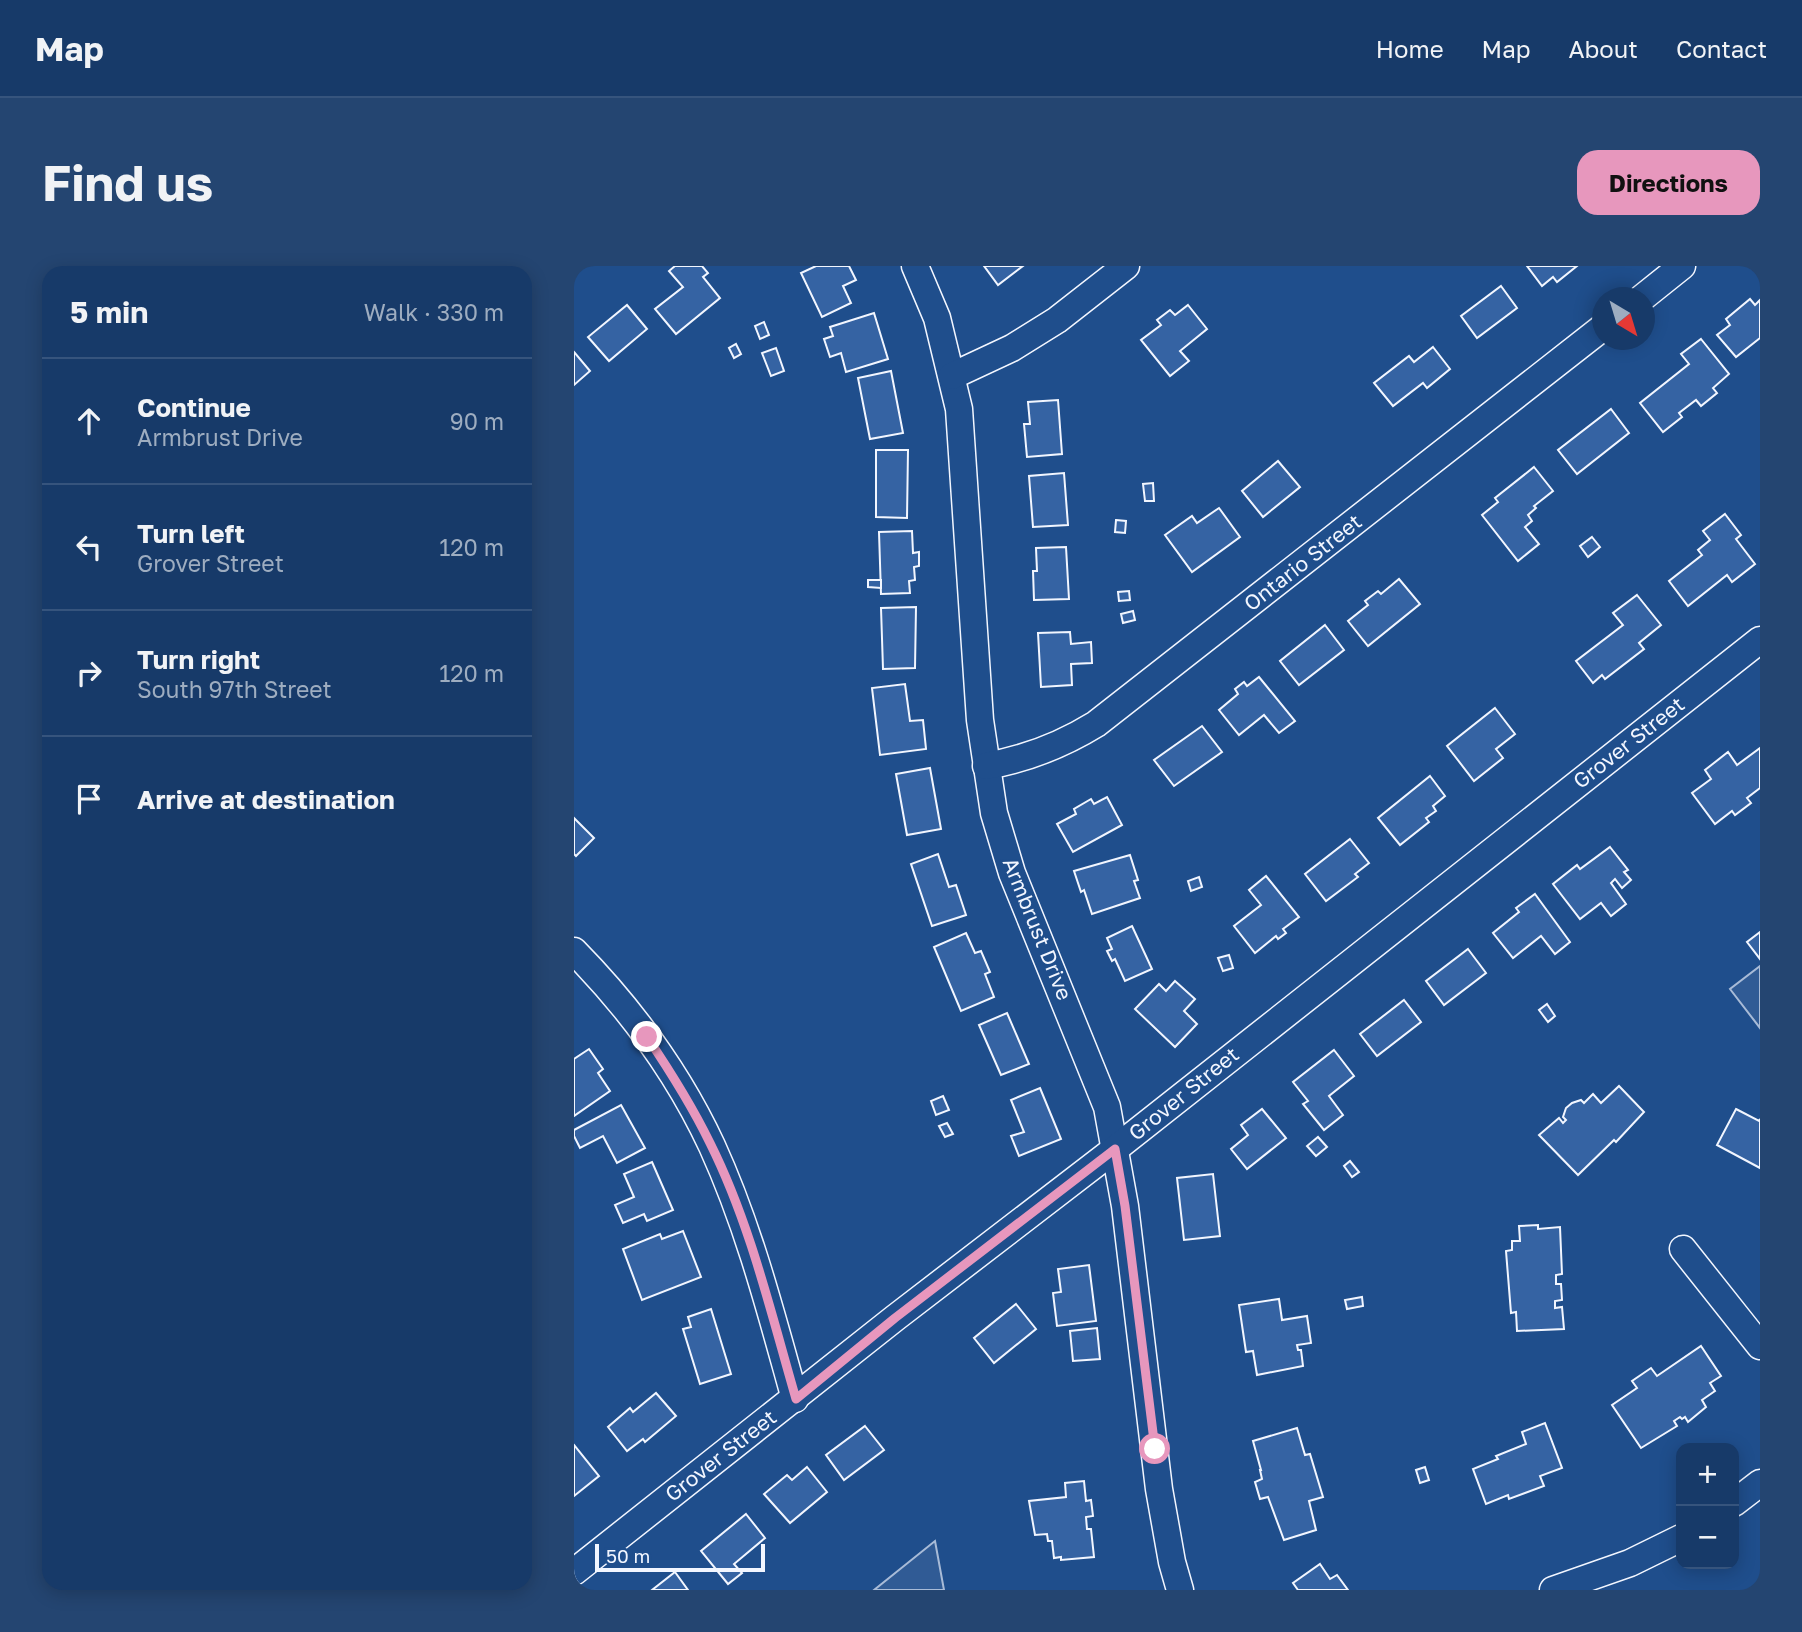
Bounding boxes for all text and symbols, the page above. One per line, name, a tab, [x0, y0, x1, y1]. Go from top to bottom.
text: Map	[35, 29, 104, 68]
text: Home	[1376, 34, 1444, 63]
text: Map	[1482, 34, 1531, 63]
text: About	[1569, 34, 1638, 63]
text: Contact	[1676, 34, 1767, 63]
button: Directions	[1577, 150, 1760, 215]
text: Find us	[42, 153, 213, 212]
north arrow	[1592, 287, 1655, 350]
text: 5 min	[70, 294, 148, 330]
text: Walk · 330 m	[364, 298, 504, 326]
text: Continue	[137, 392, 251, 423]
icon: ahead	[70, 402, 108, 440]
text: 90 m	[450, 407, 504, 435]
text: Armbrust Drive	[137, 423, 303, 451]
street label: Ontario Street	[1238, 508, 1366, 616]
text: Turn left	[137, 518, 245, 549]
icon: left	[70, 528, 108, 566]
text: 120 m	[439, 533, 504, 561]
text: Grover Street	[137, 549, 284, 577]
text: Turn right	[137, 644, 260, 675]
icon: right	[70, 654, 108, 692]
text: 120 m	[439, 659, 504, 687]
text: South 97th Street	[137, 675, 332, 703]
street label: Grover Street	[1568, 691, 1689, 794]
icon: arrive	[70, 780, 108, 818]
text: Arrive at destination	[137, 784, 395, 815]
street label: Armbrust Drive	[998, 854, 1078, 1004]
route end	[631, 1021, 662, 1052]
street label: Grover Street	[1123, 1041, 1244, 1146]
street label: Grover Street	[660, 1404, 781, 1507]
route start	[1139, 1433, 1170, 1464]
map controls	[1676, 1443, 1739, 1569]
button: +	[1676, 1443, 1739, 1506]
button: −	[1676, 1506, 1739, 1569]
scale bar	[595, 1541, 765, 1573]
text: 50 m	[606, 1544, 650, 1567]

